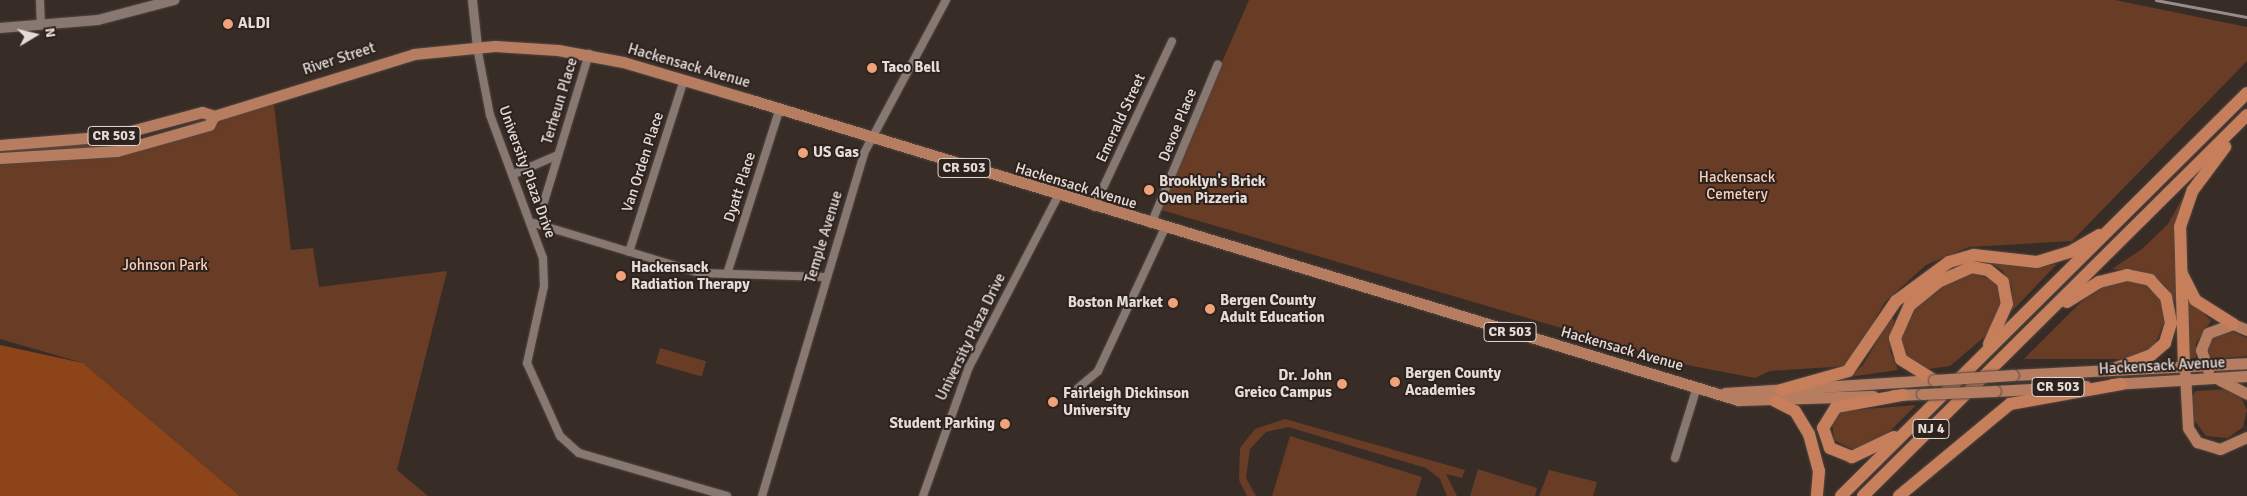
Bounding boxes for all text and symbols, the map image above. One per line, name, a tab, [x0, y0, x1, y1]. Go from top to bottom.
north arrow	[10, 10, 60, 60]
place label: ALDI	[238, 15, 270, 33]
marker: ALDI	[222, 18, 234, 30]
text: N	[41, 26, 59, 39]
street label: River Street	[301, 39, 377, 79]
street label: Hackensack Avenue	[626, 40, 752, 92]
street label: Terheun Place	[538, 56, 582, 146]
place label: Taco Bell	[882, 59, 940, 77]
marker: Taco Bell	[866, 62, 878, 74]
street label: Emerald Street	[1093, 71, 1149, 165]
street label: Devoe Place	[1155, 86, 1201, 164]
street label: University Plaza Drive	[495, 103, 559, 241]
street label: Van Orden Place	[618, 110, 668, 214]
road number: CR 503	[86, 124, 142, 148]
place label: US Gas	[813, 144, 859, 162]
marker: US Gas	[797, 147, 809, 159]
street label: Dyatt Place	[720, 150, 760, 224]
road number: CR 503	[936, 156, 992, 180]
street label: Hackensack Avenue	[1013, 159, 1139, 213]
park label: Hackensack Cemetery	[1699, 168, 1775, 203]
place label: Brooklyn's Brick Oven Pizzeria	[1159, 172, 1266, 207]
marker: Brooklyn's Brick Oven Pizzeria	[1143, 184, 1155, 196]
street label: Temple Avenue	[801, 189, 847, 285]
park label: Johnson Park	[122, 257, 208, 275]
place label: Hackensack Radiation Therapy	[631, 258, 750, 293]
marker: Hackensack Radiation Therapy	[615, 270, 627, 282]
street label: University Plaza Drive	[932, 270, 1010, 404]
place label: Bergen County Adult Education	[1220, 291, 1325, 326]
place label: Boston Market	[1068, 294, 1163, 312]
marker: Boston Market	[1167, 297, 1179, 309]
marker: Bergen County Adult Education	[1204, 303, 1216, 315]
road number: CR 503	[1482, 321, 1538, 344]
street label: Hackensack Avenue	[1559, 323, 1685, 375]
street label: Hackensack Avenue	[2098, 354, 2226, 378]
place label: Bergen County Academies	[1405, 364, 1501, 399]
place label: Dr. John Greico Campus	[1235, 366, 1332, 401]
marker: Bergen County Academies	[1389, 376, 1401, 388]
road number: CR 503	[2030, 376, 2086, 398]
marker: Dr. John Greico Campus	[1336, 378, 1348, 390]
place label: Fairleigh Dickinson University	[1063, 384, 1189, 419]
marker: Fairleigh Dickinson University	[1047, 396, 1059, 408]
place label: Student Parking	[889, 415, 995, 433]
marker: Student Parking	[999, 418, 1011, 430]
road number: NJ 4	[1912, 418, 1950, 440]

